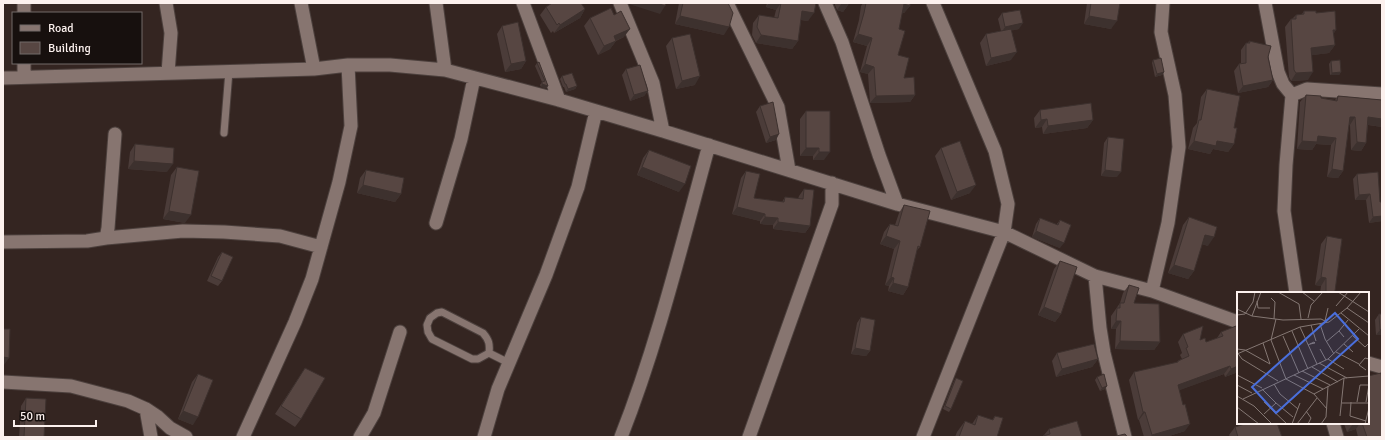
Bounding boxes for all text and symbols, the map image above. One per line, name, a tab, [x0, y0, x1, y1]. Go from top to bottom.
legend	[12, 12, 142, 64]
text: Road	[48, 21, 74, 36]
text: Building	[48, 41, 91, 56]
inset map	[1237, 292, 1369, 424]
scale bar	[14, 402, 96, 428]
text: 50 m	[20, 409, 45, 424]

